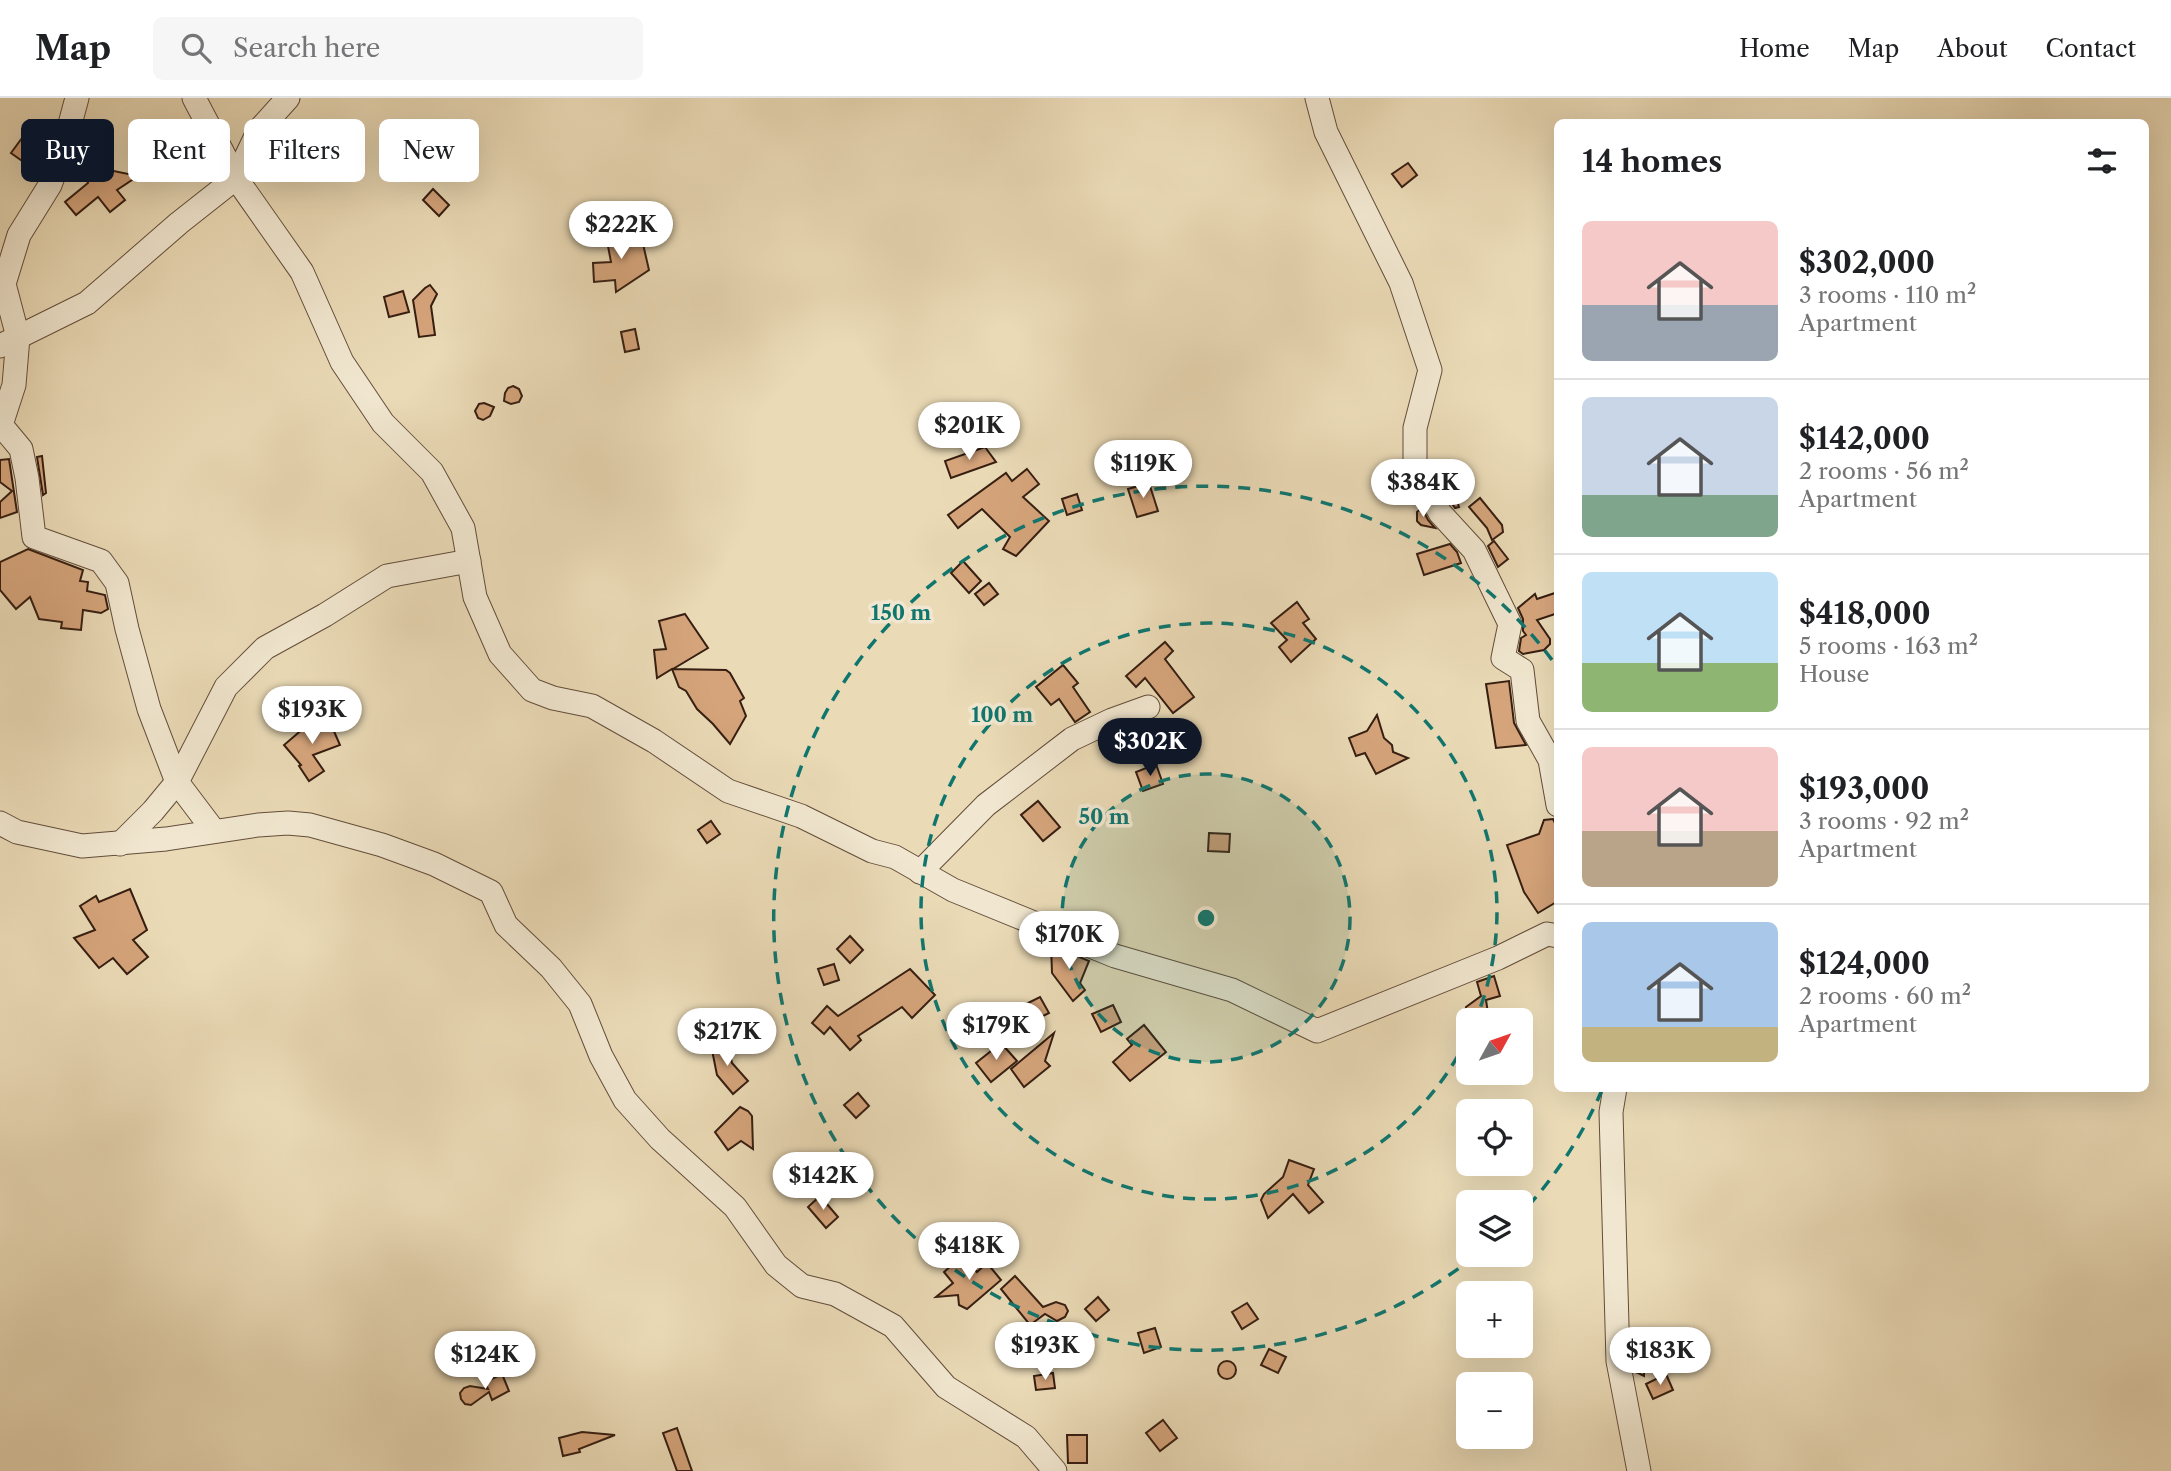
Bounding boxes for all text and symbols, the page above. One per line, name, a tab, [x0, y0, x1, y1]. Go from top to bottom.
search box	[153, 17, 643, 80]
text: Map	[35, 28, 111, 69]
icon: search	[177, 29, 215, 67]
text: Search here	[233, 32, 380, 64]
text: Home	[1739, 34, 1810, 63]
text: Map	[1848, 34, 1899, 63]
text: About	[1937, 34, 2008, 63]
text: Contact	[2046, 34, 2136, 63]
chip: Buy	[21, 119, 114, 182]
chip: Rent	[128, 119, 230, 182]
chip: Filters	[244, 119, 365, 182]
chip: New	[379, 119, 479, 182]
icon: filters	[2083, 142, 2121, 180]
text: 14 homes	[1582, 143, 1722, 180]
pin: $222K	[572, 202, 670, 261]
text: $222K	[585, 210, 657, 238]
text: $302,000	[1799, 244, 1935, 281]
icon: home	[1638, 249, 1722, 333]
text: 3 rooms · 110 m²	[1799, 281, 1976, 309]
text: Apartment	[1799, 309, 1917, 337]
pin: $201K	[920, 402, 1018, 462]
text: $201K	[934, 411, 1004, 439]
text: $142,000	[1799, 420, 1930, 457]
icon: home	[1638, 425, 1722, 509]
pin: $119K	[1094, 440, 1192, 500]
text: $119K	[1110, 449, 1176, 477]
text: 2 rooms · 56 m²	[1799, 457, 1969, 485]
pin: $384K	[1374, 460, 1472, 519]
text: $384K	[1387, 468, 1459, 496]
text: Apartment	[1799, 485, 1917, 513]
text: $418,000	[1799, 595, 1931, 632]
text: 150 m	[871, 600, 931, 625]
icon: home	[1638, 600, 1722, 684]
text: 5 rooms · 163 m²	[1799, 632, 1978, 660]
text: House	[1799, 660, 1869, 688]
pin: $193K	[263, 686, 361, 746]
text: $193K	[278, 695, 346, 723]
text: 100 m	[971, 702, 1033, 727]
pin: $302K	[1101, 718, 1199, 778]
text: $302K	[1114, 727, 1186, 755]
text: $193,000	[1799, 770, 1929, 807]
icon: home	[1638, 775, 1722, 859]
text: 50 m	[1078, 804, 1130, 829]
text: 3 rooms · 92 m²	[1799, 807, 1969, 835]
text: Apartment	[1799, 835, 1917, 863]
centre of rings	[1194, 906, 1218, 930]
pin: $170K	[1020, 912, 1118, 971]
text: $170K	[1035, 920, 1103, 948]
text: $124,000	[1799, 945, 1930, 982]
icon: home	[1638, 950, 1722, 1034]
text: 2 rooms · 60 m²	[1799, 982, 1971, 1010]
pin: $179K	[947, 1002, 1045, 1062]
north arrow	[1456, 1008, 1533, 1085]
map controls	[1456, 1008, 1533, 1449]
pin: $217K	[678, 1009, 776, 1068]
text: Apartment	[1799, 1010, 1917, 1038]
text: $179K	[962, 1011, 1030, 1039]
text: $217K	[693, 1017, 761, 1045]
button: locate	[1456, 1099, 1533, 1176]
pin: $142K	[774, 1152, 872, 1212]
text: $142K	[789, 1161, 857, 1189]
button: layers	[1456, 1190, 1533, 1267]
pin: $418K	[920, 1222, 1018, 1282]
text: $418K	[934, 1231, 1004, 1259]
button: +	[1456, 1281, 1533, 1358]
pin: $193K	[996, 1322, 1094, 1382]
pin: $183K	[1611, 1328, 1709, 1387]
text: $193K	[1011, 1331, 1079, 1359]
pin: $124K	[436, 1332, 534, 1391]
text: $183K	[1626, 1336, 1694, 1364]
text: $124K	[451, 1340, 519, 1368]
button: −	[1456, 1372, 1533, 1449]

